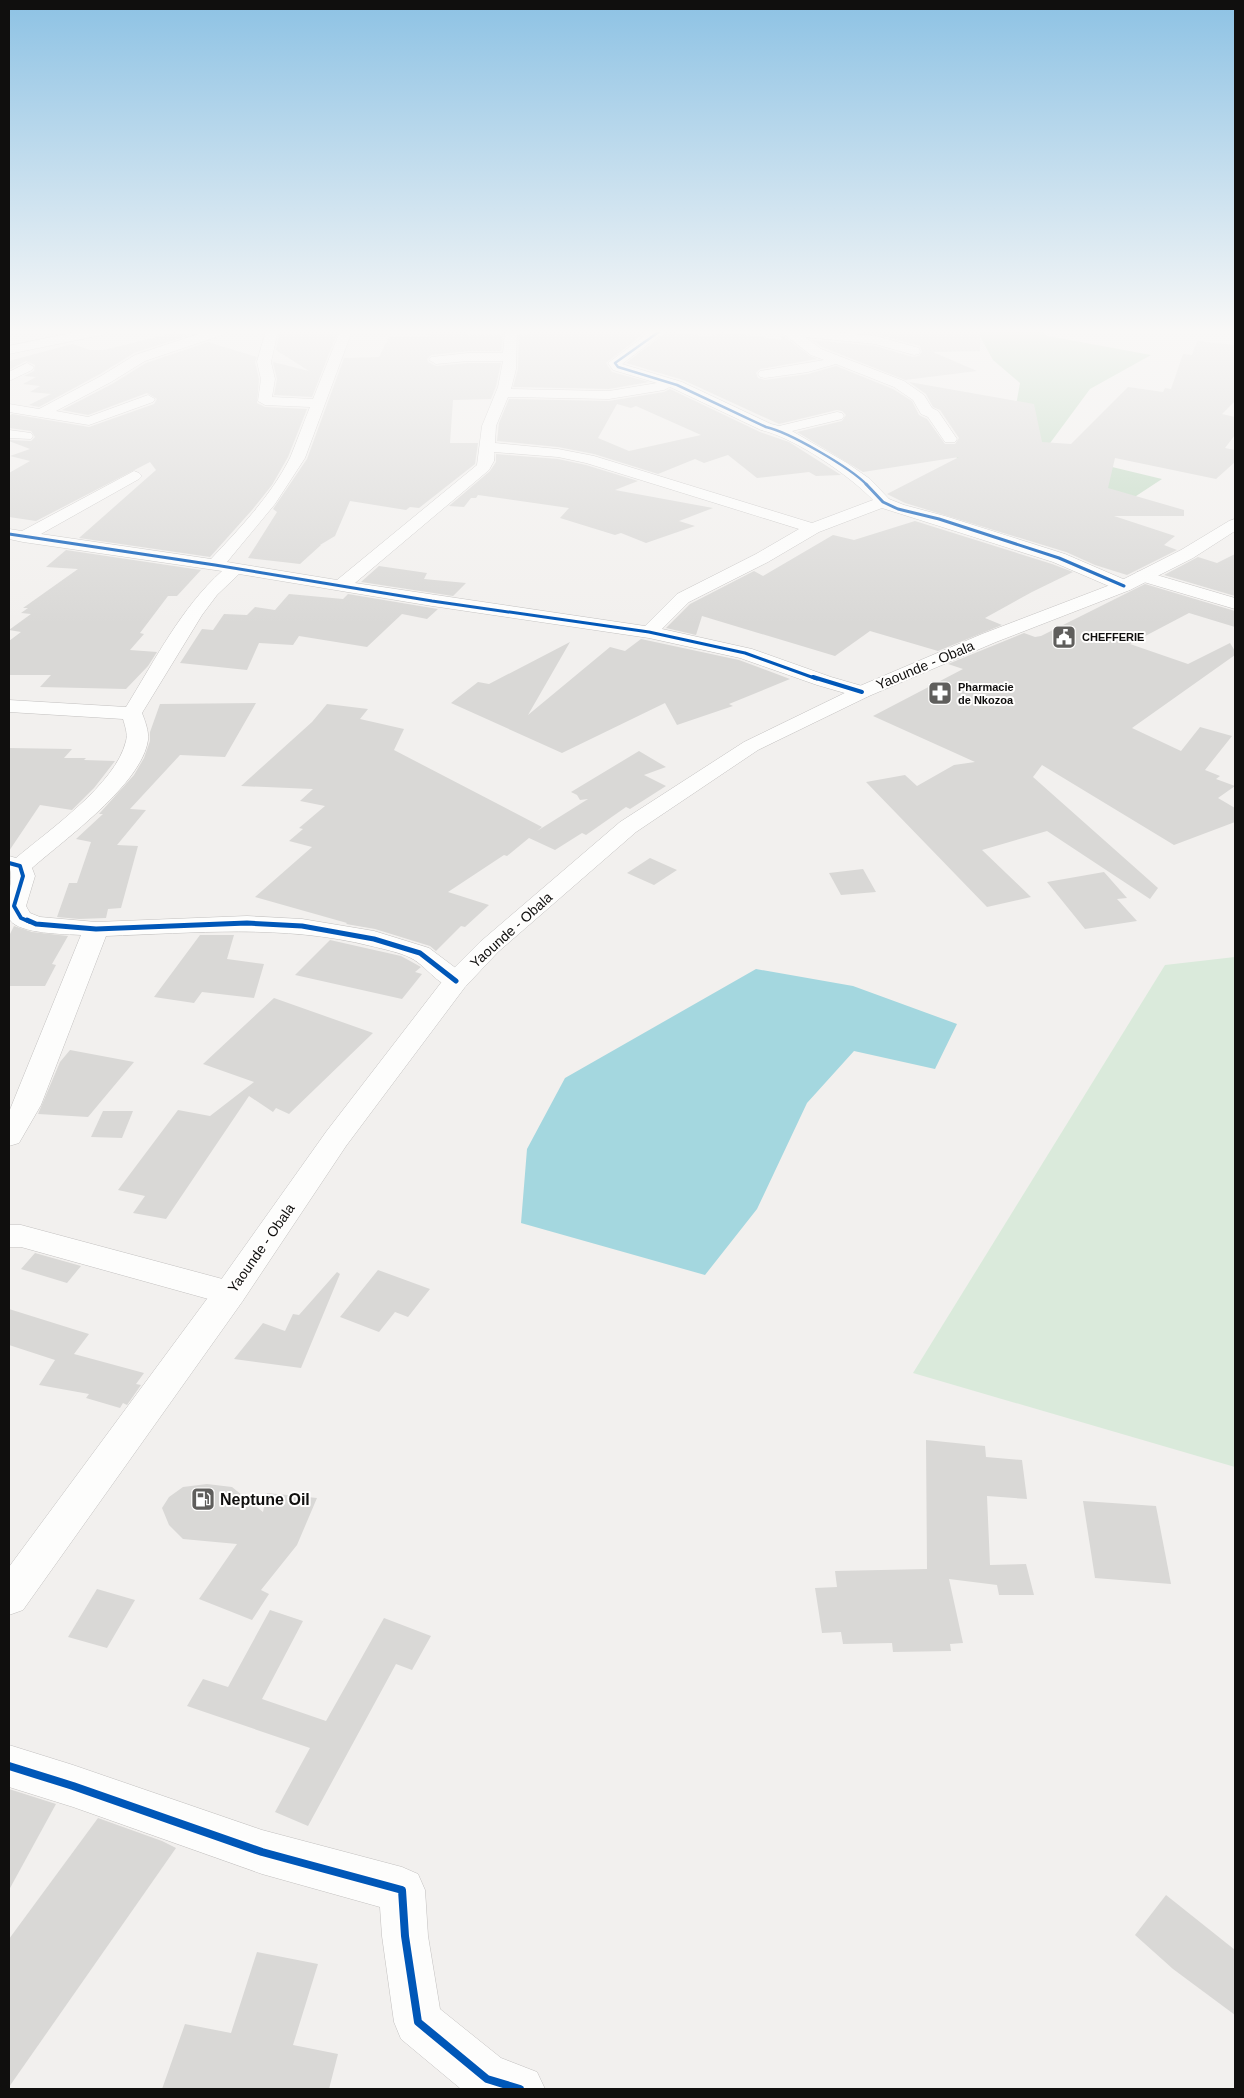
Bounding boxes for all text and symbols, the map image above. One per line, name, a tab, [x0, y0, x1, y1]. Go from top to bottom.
public building icon: CHEFFERIE	[1051, 624, 1077, 650]
place label: CHEFFERIE	[1082, 631, 1144, 643]
street label: Yaounde - Obala	[874, 637, 977, 693]
pharmacy icon: Pharmacie de Nkozoa	[927, 680, 953, 706]
place label: Pharmacie de Nkozoa	[958, 681, 1014, 706]
street label: Yaounde - Obala	[467, 889, 555, 971]
street label: Yaounde - Obala	[224, 1200, 298, 1296]
fuel station icon: Neptune Oil	[190, 1486, 216, 1512]
place label: Neptune Oil	[220, 1491, 310, 1508]

